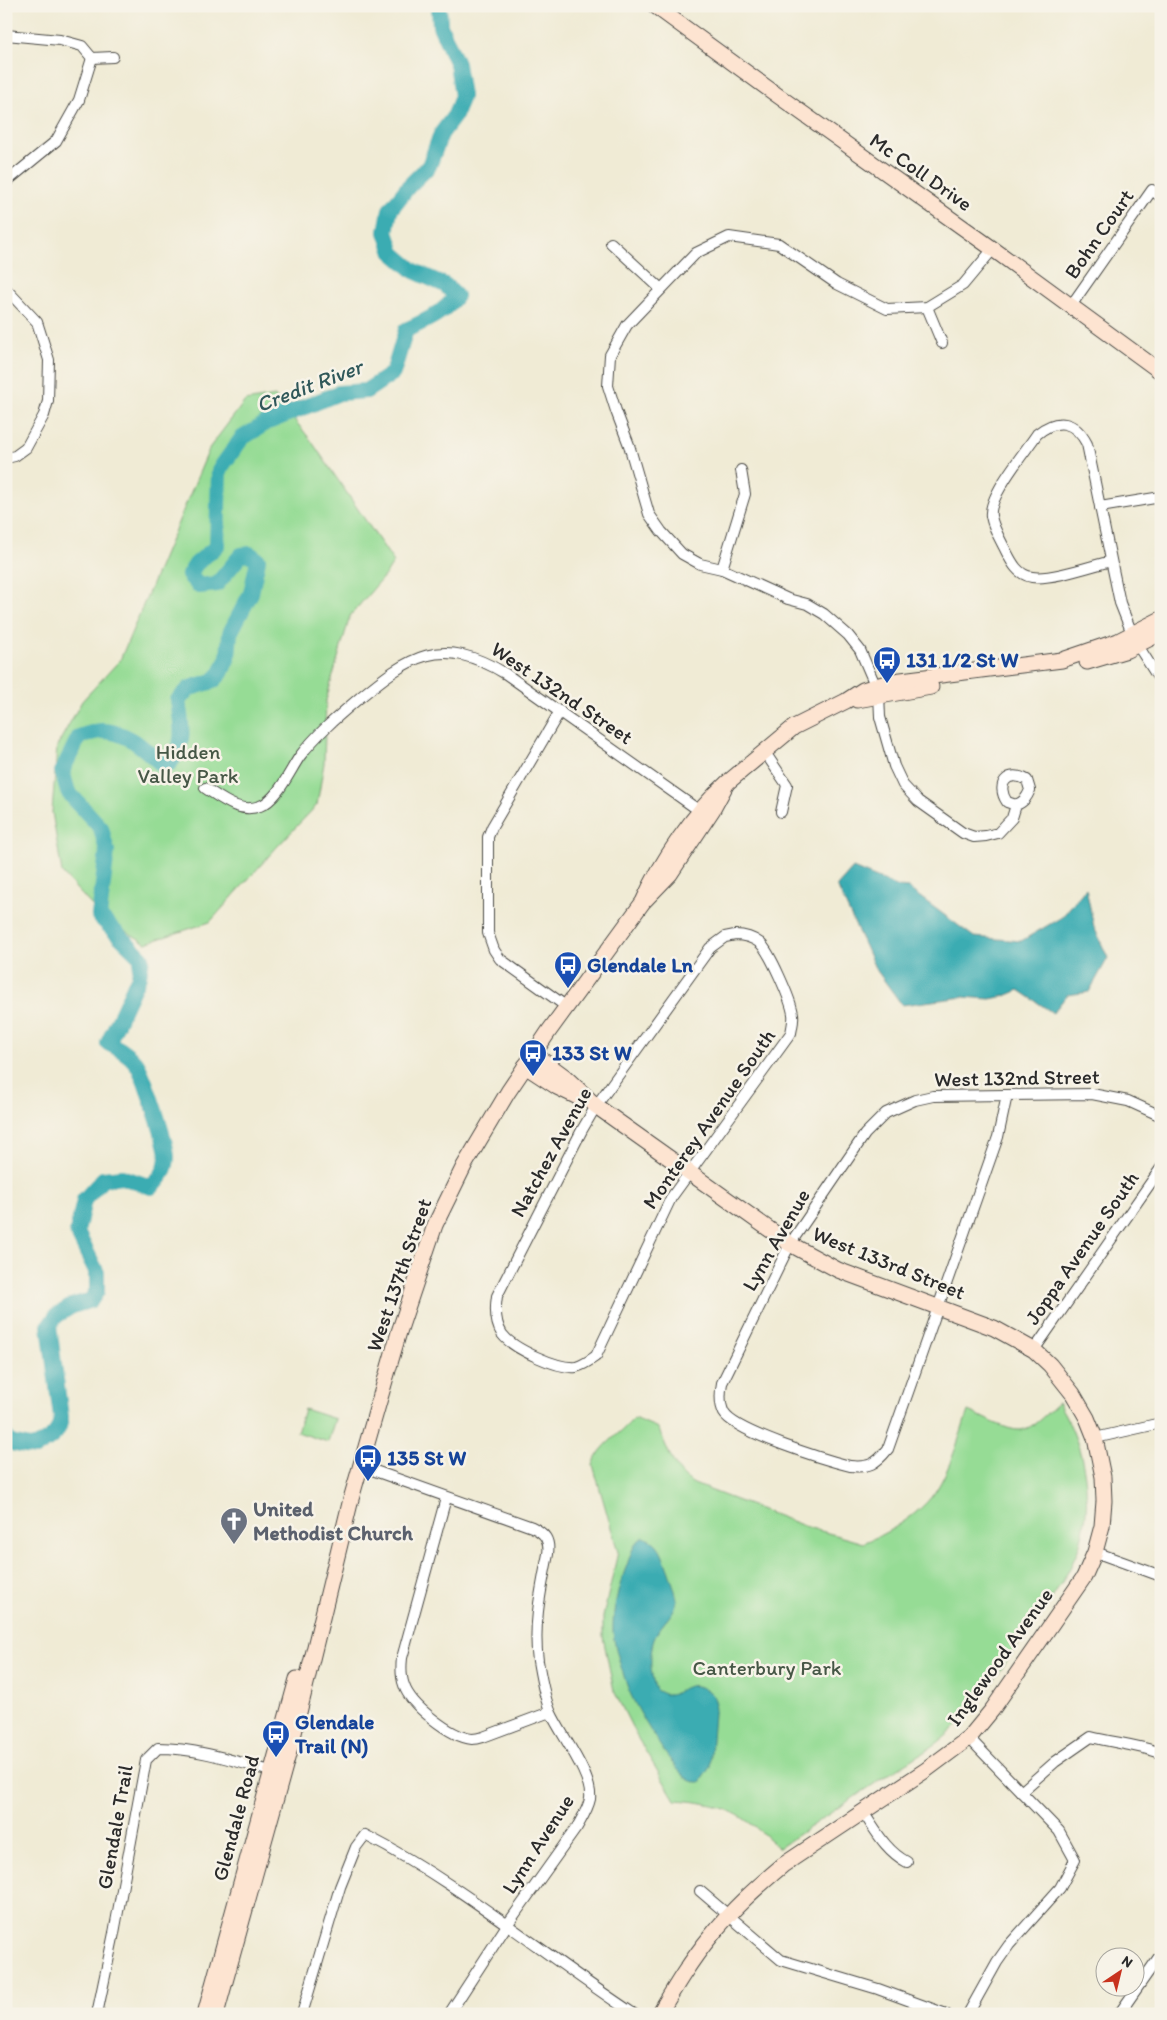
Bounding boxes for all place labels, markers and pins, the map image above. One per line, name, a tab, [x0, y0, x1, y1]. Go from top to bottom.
bus stop icon: 131 1/2 St W	[872, 645, 902, 684]
place label: 131 1/2 St W	[906, 647, 1018, 672]
bus stop icon: Glendale Ln	[553, 950, 583, 989]
place label: Glendale Ln	[587, 952, 694, 977]
bus stop icon: 133 St W	[518, 1038, 548, 1077]
place label: 133 St W	[552, 1040, 632, 1065]
bus stop icon: 135 St W	[353, 1443, 383, 1482]
place label: 135 St W	[387, 1445, 466, 1470]
place label: United Methodist Church	[253, 1496, 414, 1545]
church icon: United Methodist Church	[219, 1506, 249, 1545]
place label: Glendale Trail (N)	[294, 1709, 374, 1759]
bus stop icon: Glendale Trail (N)	[261, 1719, 291, 1758]

